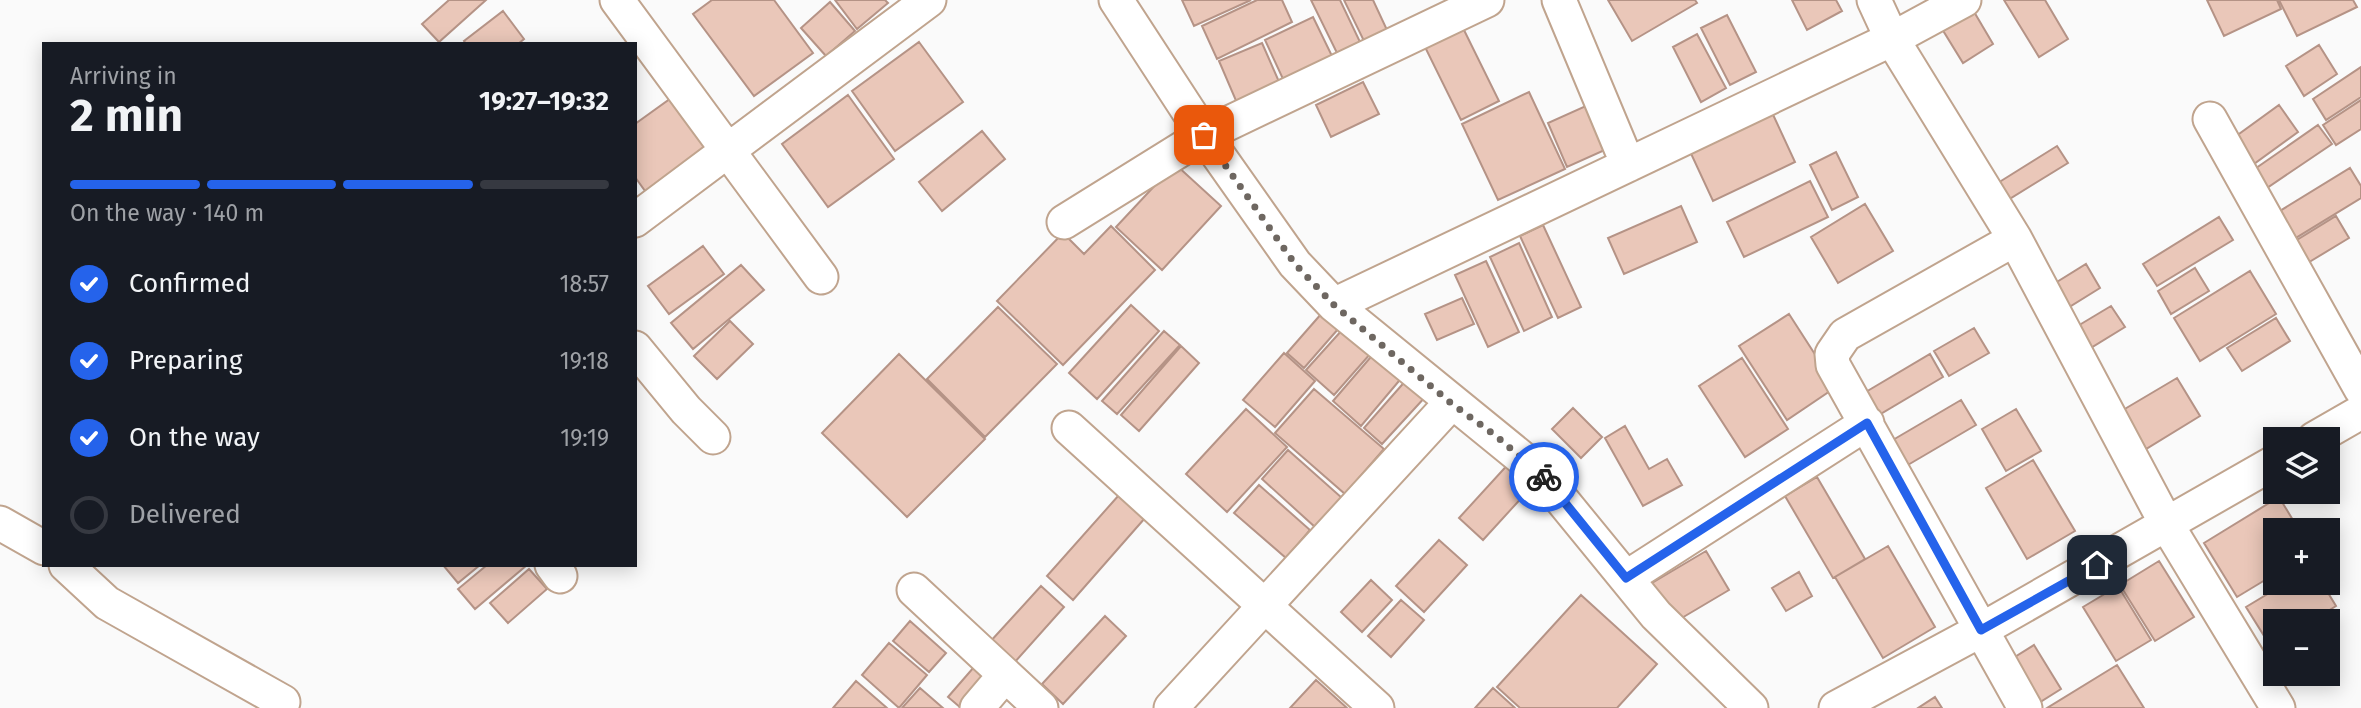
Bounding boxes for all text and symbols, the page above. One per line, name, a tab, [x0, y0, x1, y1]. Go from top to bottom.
text: Arriving in	[70, 62, 177, 90]
text: 19:27–19:32	[479, 86, 609, 117]
text: 2 min	[70, 88, 183, 143]
pin	[1174, 105, 1234, 165]
icon: bag	[1185, 116, 1223, 154]
text: On the way · 140 m	[70, 199, 264, 227]
icon: check	[70, 265, 108, 303]
text: Confirmed	[129, 268, 250, 299]
text: 18:57	[560, 270, 609, 298]
icon: check	[70, 342, 108, 380]
text: Preparing	[129, 345, 242, 376]
text: 19:18	[560, 347, 609, 375]
icon: check	[70, 419, 108, 457]
text: On the way	[129, 422, 260, 453]
text: 19:19	[560, 424, 609, 452]
map controls	[2263, 427, 2340, 686]
button: layers	[2263, 427, 2340, 504]
courier	[1509, 442, 1579, 512]
icon: bike	[1525, 458, 1563, 496]
text: Delivered	[129, 499, 241, 530]
button: +	[2263, 518, 2340, 595]
pin	[2067, 535, 2127, 595]
icon: home	[2078, 546, 2116, 584]
button: −	[2263, 609, 2340, 686]

